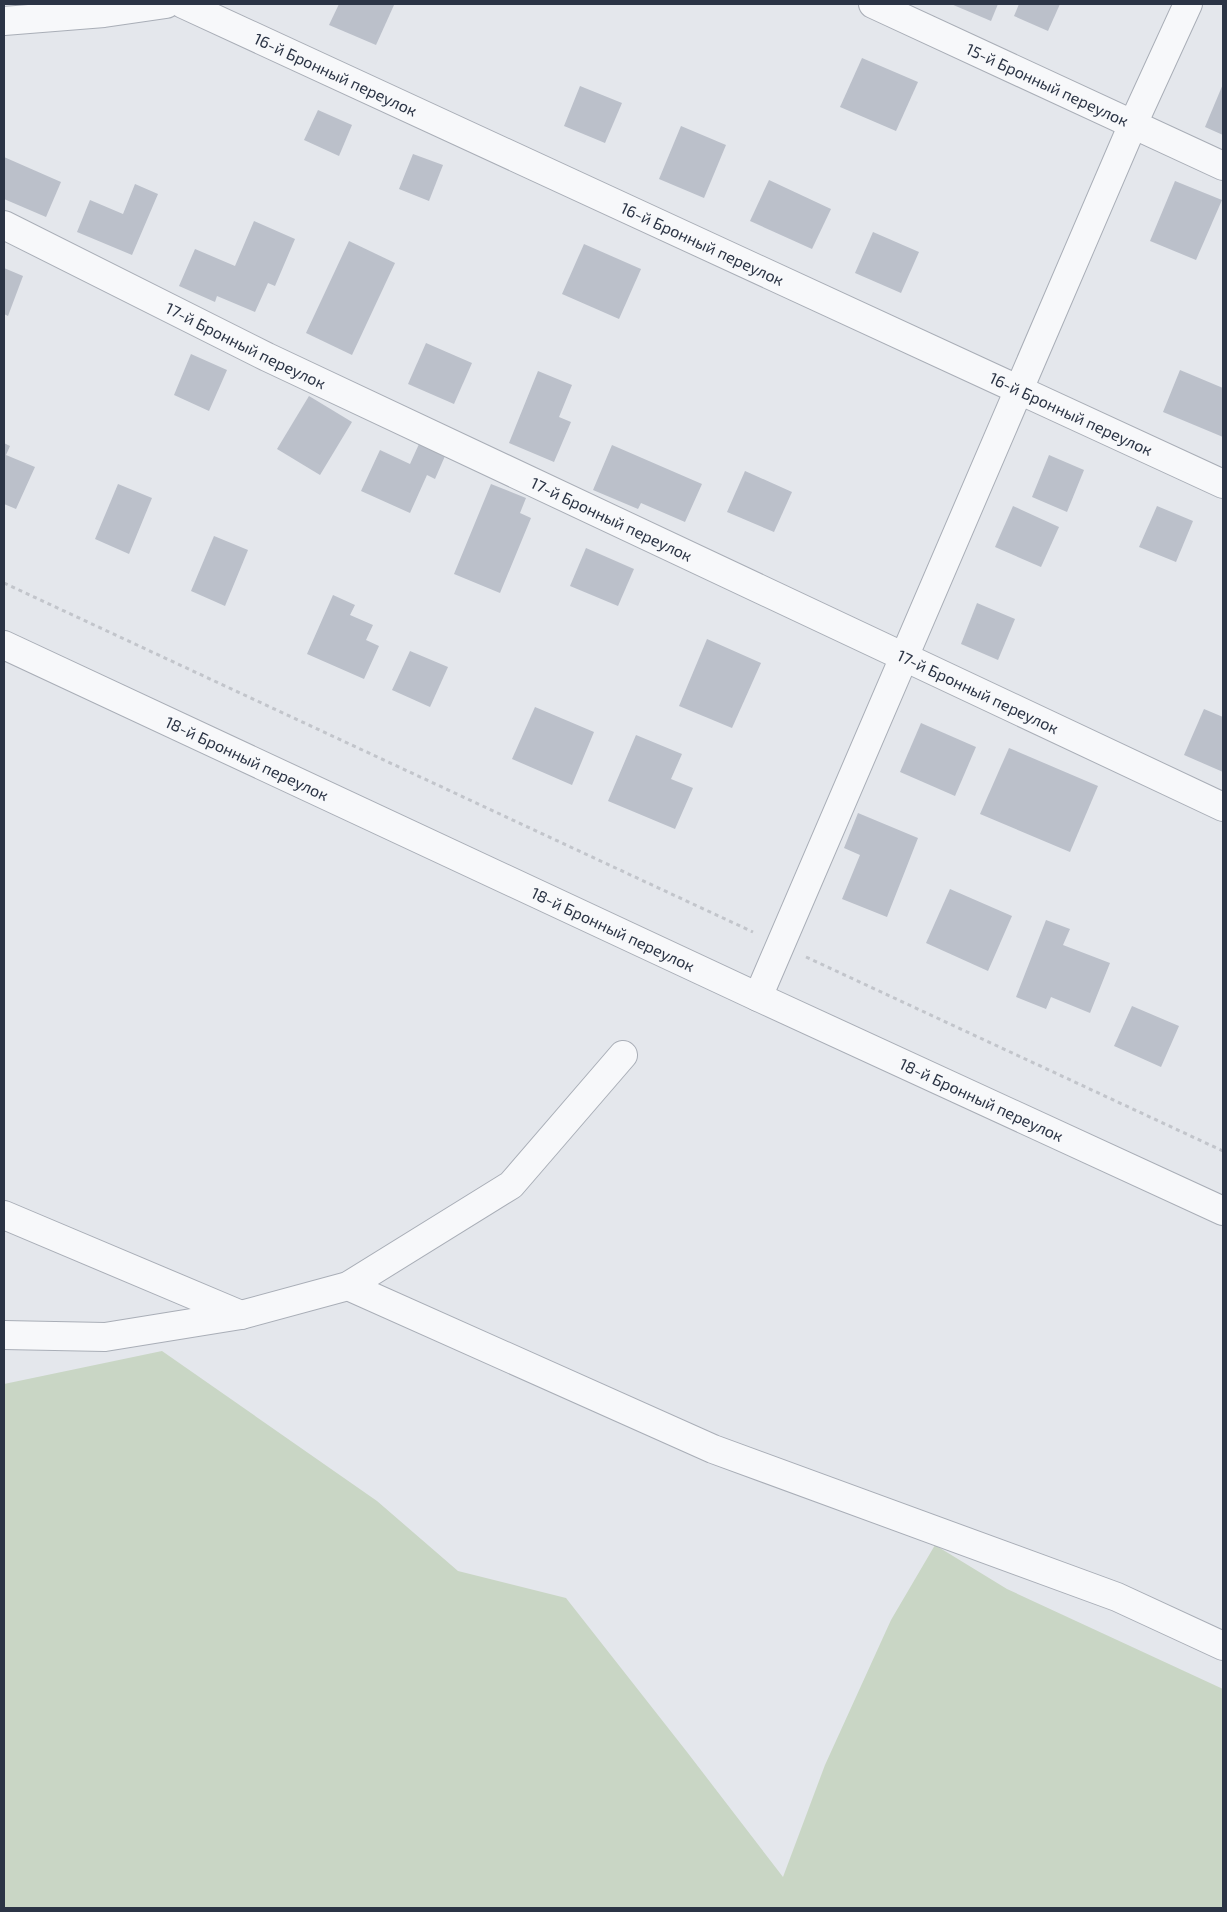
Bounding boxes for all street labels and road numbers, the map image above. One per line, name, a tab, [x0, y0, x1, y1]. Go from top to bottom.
street label: 16-й Бронный переулок	[251, 28, 421, 120]
street label: 15-й Бронный переулок	[963, 38, 1132, 130]
street label: 16-й Бронный переулок	[618, 197, 787, 289]
street label: 17-й Бронный переулок	[163, 298, 329, 392]
street label: 16-й Бронный переулок	[987, 368, 1156, 459]
street label: 17-й Бронный переулок	[528, 473, 696, 565]
street label: 17-й Бронный переулок	[894, 645, 1062, 737]
street label: 18-й Бронный переулок	[162, 712, 332, 804]
street label: 18-й Бронный переулок	[528, 883, 698, 975]
street label: 18-й Бронный переулок	[897, 1054, 1067, 1145]

